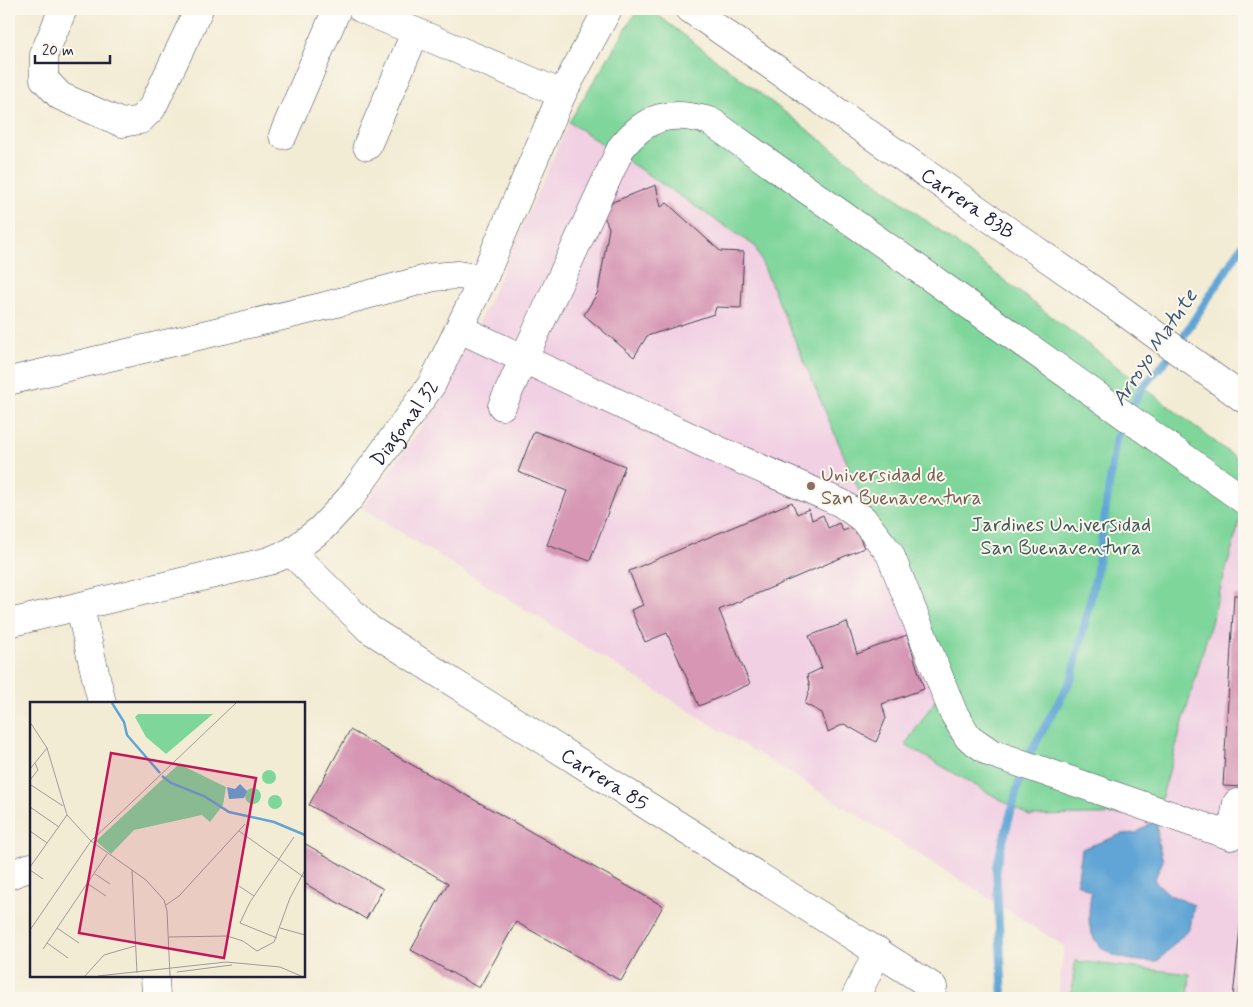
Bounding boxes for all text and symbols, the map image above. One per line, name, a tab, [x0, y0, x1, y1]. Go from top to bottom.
scale bar	[35, 32, 110, 64]
text: 20 m	[42, 41, 74, 61]
street label: Carrera 83B	[915, 162, 1020, 246]
water label: Arroyo Matute	[1105, 283, 1205, 411]
street label: Diagonal 32	[365, 375, 446, 472]
place label: Universidad de San Buenaventura	[821, 462, 982, 512]
marker: Universidad de San Buenaventura	[805, 480, 817, 492]
park label: Jardines Universidad San Buenaventura	[971, 512, 1151, 562]
inset map	[30, 702, 305, 977]
street label: Carrera 85	[555, 742, 653, 818]

